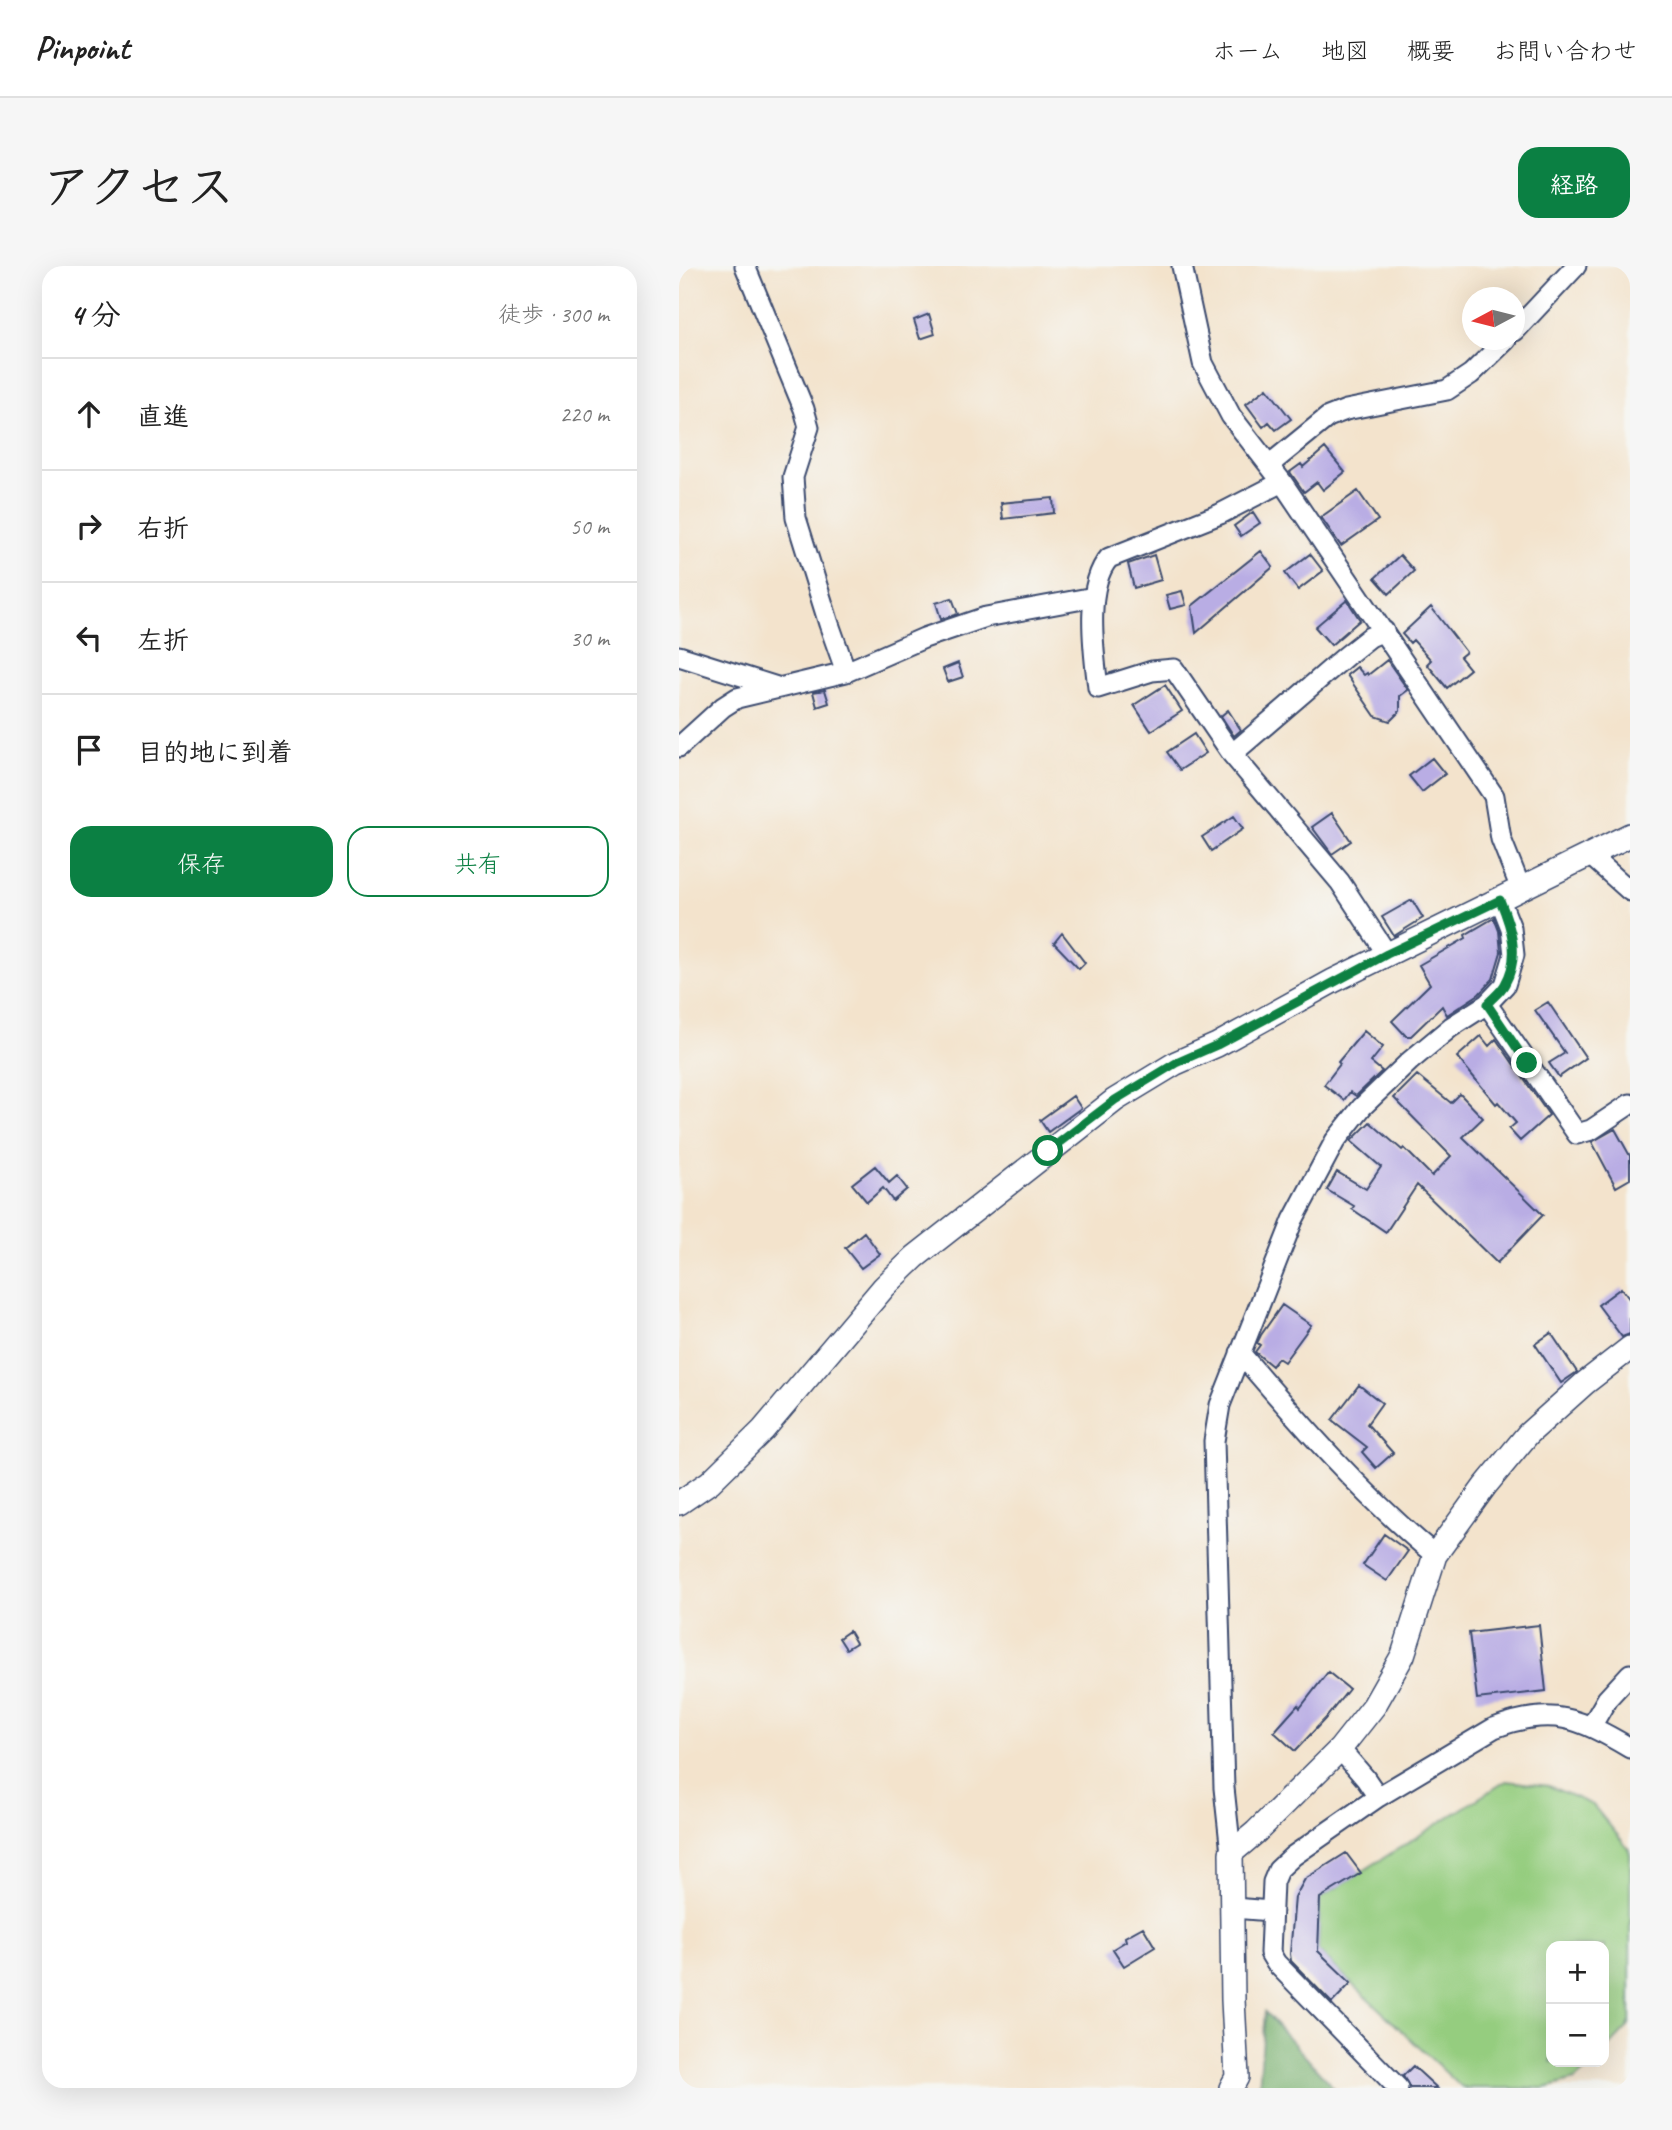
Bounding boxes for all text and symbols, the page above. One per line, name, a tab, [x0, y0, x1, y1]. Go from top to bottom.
text: Pinpoint	[35, 27, 129, 69]
text: ホーム	[1212, 36, 1283, 66]
text: 地図	[1321, 36, 1369, 66]
text: 概要	[1407, 36, 1455, 66]
text: お問い合わせ	[1493, 36, 1637, 66]
button: 経路	[1518, 147, 1630, 218]
text: アクセス	[42, 156, 235, 218]
north arrow	[1462, 287, 1525, 350]
text: 4 分	[70, 296, 121, 334]
text: 徒歩 · 300 m	[498, 300, 609, 329]
icon: ahead	[70, 395, 108, 433]
text: 直進	[137, 400, 189, 433]
text: 220 m	[560, 400, 609, 429]
icon: right	[70, 507, 108, 545]
text: 右折	[137, 512, 189, 545]
text: 50 m	[570, 512, 609, 541]
icon: left	[70, 619, 108, 657]
text: 左折	[137, 624, 189, 657]
text: 30 m	[570, 624, 609, 653]
icon: arrive	[70, 731, 108, 769]
text: 目的地に到着	[137, 736, 293, 769]
button: 保存	[70, 826, 333, 897]
button: 共有	[347, 826, 609, 897]
route end	[1511, 1047, 1542, 1078]
route start	[1032, 1135, 1063, 1166]
map controls	[1546, 1941, 1609, 2067]
button: +	[1546, 1941, 1609, 2004]
button: −	[1546, 2004, 1609, 2067]

